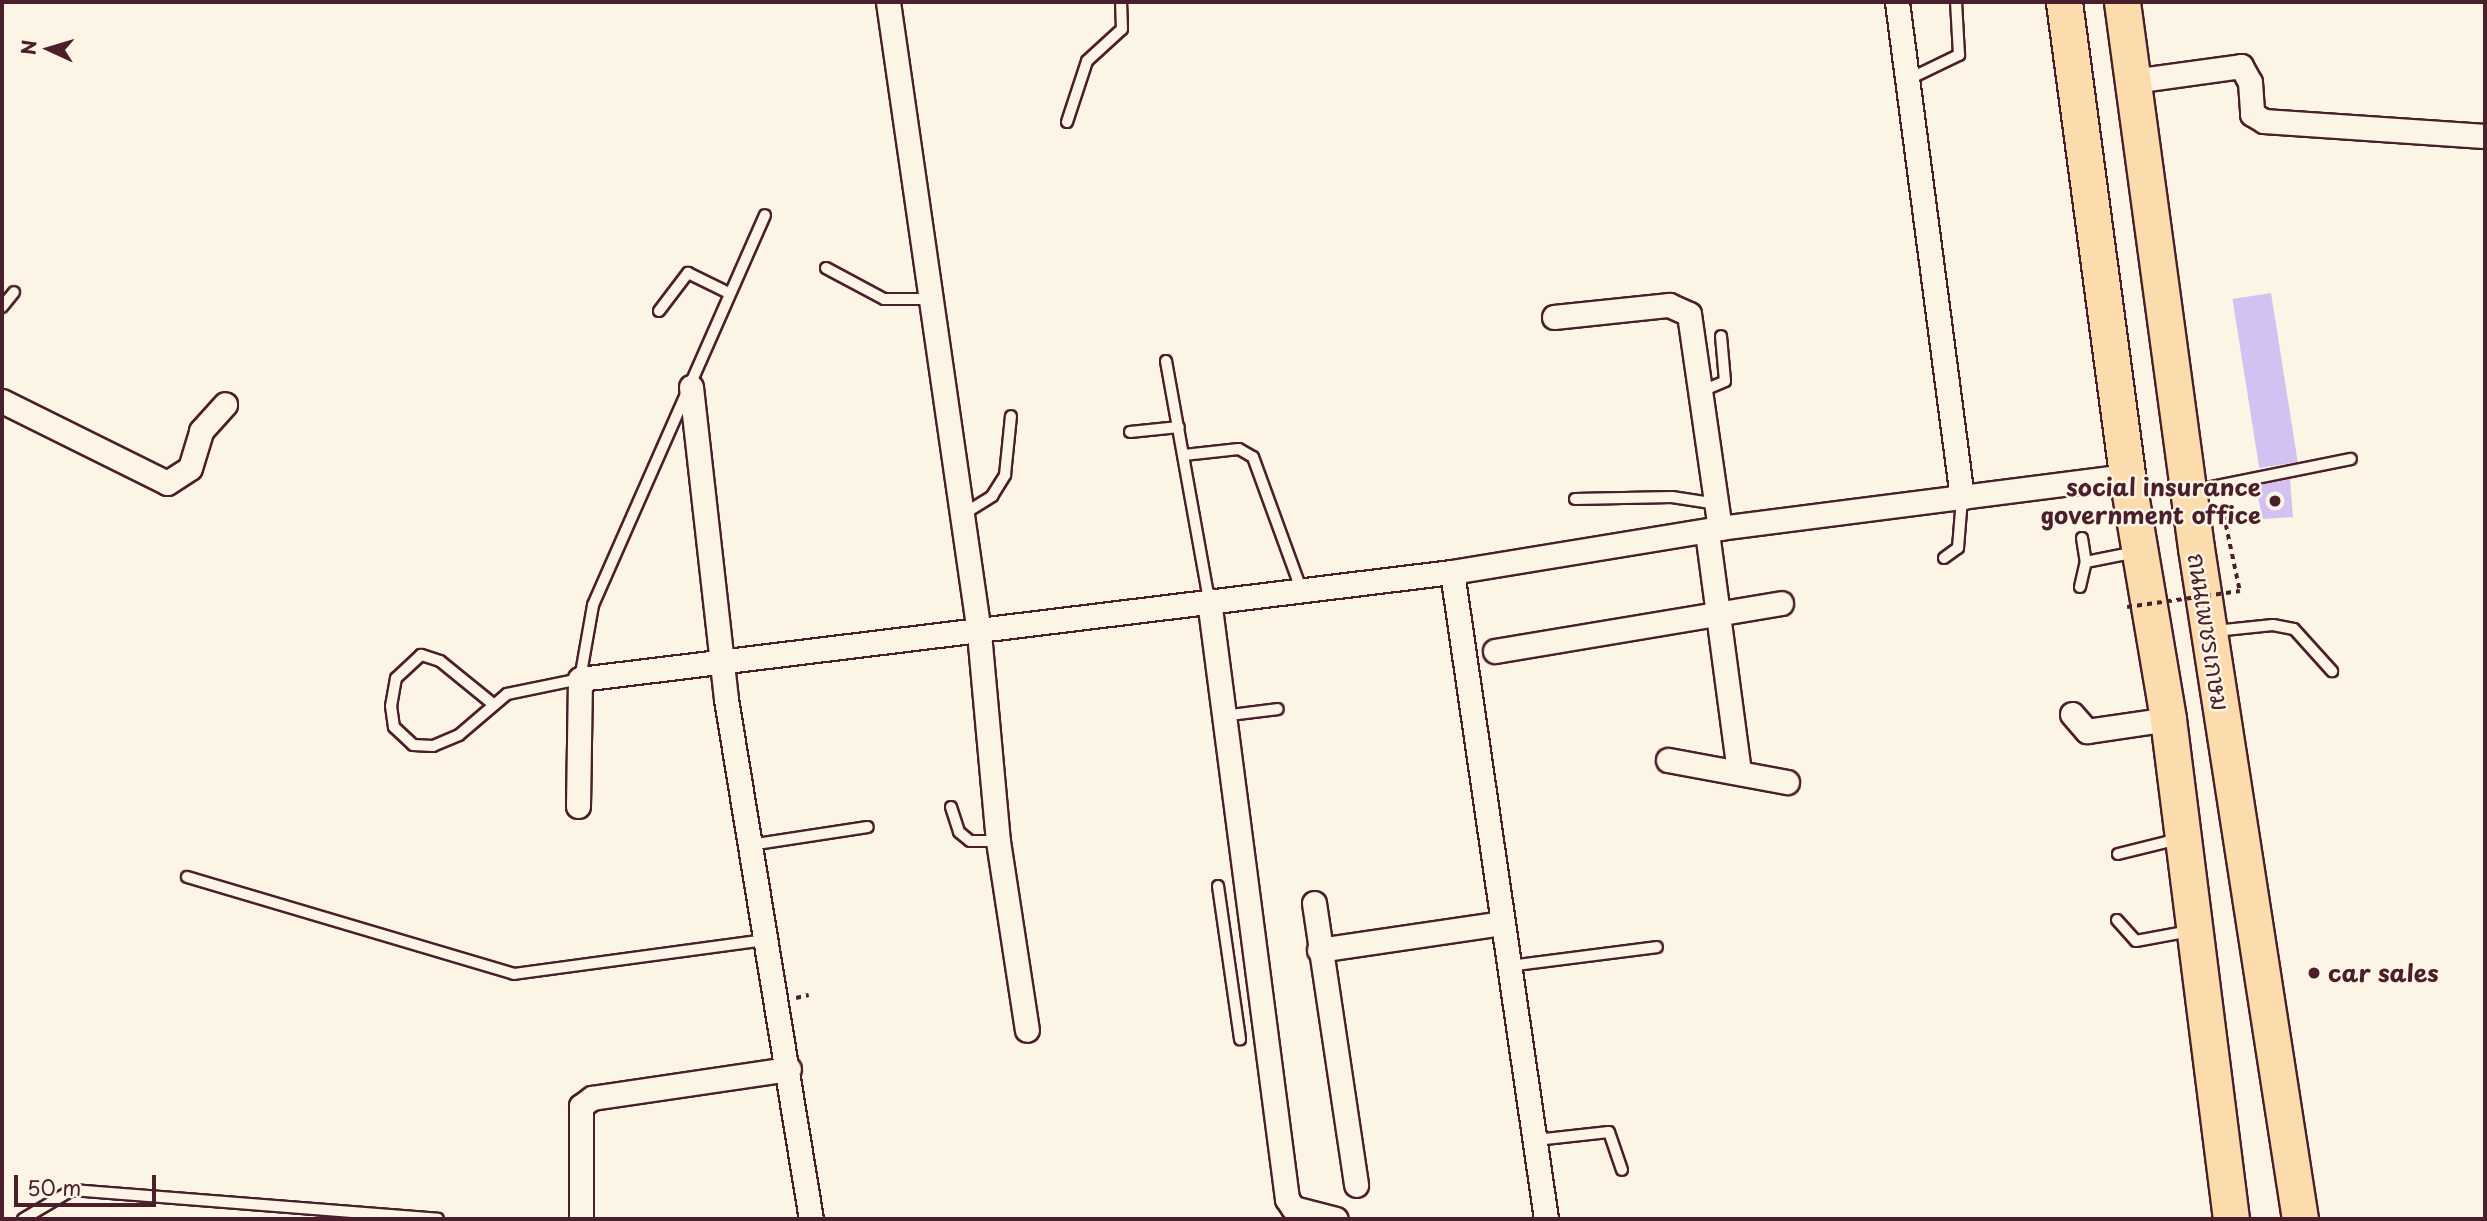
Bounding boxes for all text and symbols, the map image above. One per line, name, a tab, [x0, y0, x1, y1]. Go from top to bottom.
north arrow	[14, 14, 84, 84]
text: N	[14, 39, 43, 56]
place label: social insurance government office	[2040, 473, 2261, 529]
marker: social insurance government office	[2267, 493, 2283, 509]
street label: ถนนเพชรเกษม	[2182, 551, 2236, 713]
place label: car sales	[2328, 959, 2439, 987]
marker: car sales	[2306, 965, 2322, 981]
scale bar	[18, 1162, 159, 1206]
text: 50 m	[27, 1171, 81, 1203]

